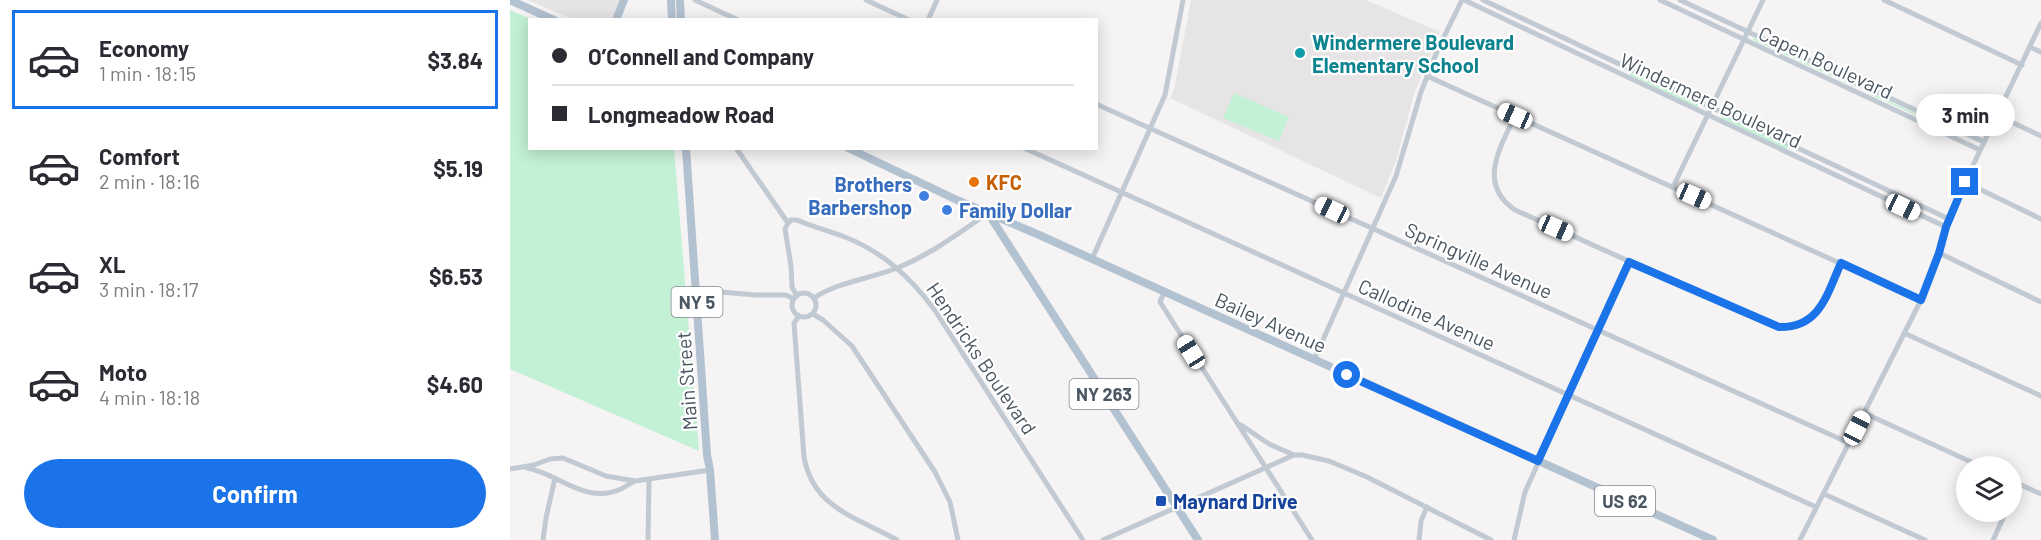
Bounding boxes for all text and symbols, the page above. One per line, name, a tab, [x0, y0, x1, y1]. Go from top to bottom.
street label: Capen Boulevard	[1755, 20, 1897, 104]
place label: Windermere Boulevard Elementary School	[1312, 30, 1514, 77]
icon: car	[27, 33, 81, 87]
text: Economy	[99, 35, 189, 61]
text: O’Connell and Company	[588, 43, 814, 69]
marker: Windermere Boulevard Elementary School	[1293, 46, 1307, 60]
text: $3.84	[427, 47, 483, 73]
street label: Windermere Boulevard	[1616, 47, 1806, 153]
text: 1 min · 18:15	[99, 61, 196, 85]
callout: 3 min	[1916, 95, 2014, 137]
car	[1495, 100, 1535, 132]
text: Longmeadow Road	[588, 101, 774, 127]
text: 3 min	[1942, 103, 1989, 127]
icon: car	[27, 141, 81, 195]
text: Comfort	[99, 143, 180, 169]
text: $5.19	[433, 155, 483, 181]
route end	[1951, 168, 1978, 195]
text: 2 min · 18:16	[99, 169, 200, 193]
place label: KFC	[986, 170, 1022, 194]
place label: Brothers Barbershop	[808, 172, 912, 219]
marker: KFC	[967, 175, 981, 189]
car	[1674, 180, 1714, 212]
marker: Brothers Barbershop	[917, 189, 931, 203]
car	[1883, 191, 1923, 223]
car	[1312, 194, 1352, 226]
place label: Family Dollar	[959, 198, 1072, 222]
marker: Family Dollar	[940, 203, 954, 217]
car	[1536, 212, 1576, 244]
street label: Springville Avenue	[1402, 217, 1556, 303]
icon: car	[27, 249, 81, 303]
text: XL	[99, 251, 125, 277]
text: $6.53	[429, 263, 483, 289]
street label: Callodine Avenue	[1355, 273, 1499, 355]
text: 3 min · 18:17	[99, 277, 199, 301]
street label: Hendricks Boulevard	[922, 277, 1042, 439]
road number: NY 5	[672, 287, 723, 317]
street label: Bailey Avenue	[1212, 287, 1330, 357]
street label: Main Street	[671, 331, 701, 431]
car	[1174, 332, 1208, 372]
icon: car	[27, 357, 81, 411]
text: Moto	[99, 359, 147, 385]
route start	[1333, 361, 1360, 388]
text: $4.60	[427, 371, 483, 397]
road number: NY 263	[1070, 379, 1138, 409]
text: 4 min · 18:18	[99, 385, 200, 409]
car	[1841, 408, 1873, 448]
map controls	[1956, 456, 2022, 522]
button: layers	[1956, 456, 2022, 522]
button: Confirm	[24, 459, 486, 528]
road number: US 62	[1595, 486, 1655, 516]
place label: Maynard Drive	[1173, 489, 1298, 513]
marker: Maynard Drive	[1154, 494, 1168, 508]

